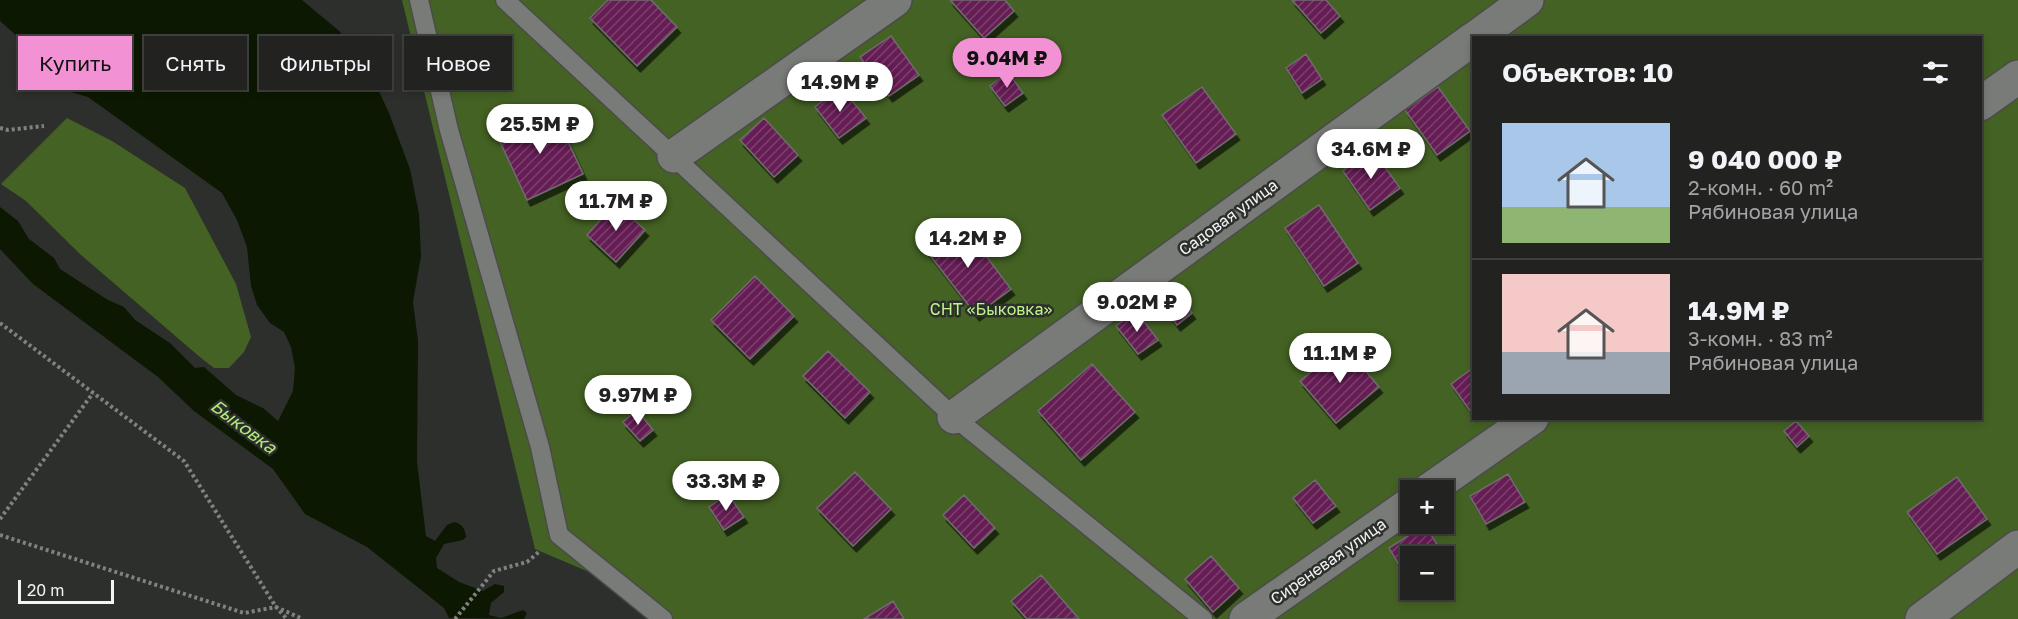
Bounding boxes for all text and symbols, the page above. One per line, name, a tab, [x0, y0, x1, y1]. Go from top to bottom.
chip: Купить	[18, 36, 132, 90]
chip: Снять	[144, 36, 247, 90]
chip: Фильтры	[259, 36, 392, 90]
chip: Новое	[404, 36, 512, 90]
pin: 9.04M ₽	[952, 38, 1062, 89]
text: 9.04M ₽	[967, 45, 1047, 69]
icon: filters	[1919, 56, 1952, 89]
text: Объектов: 10	[1502, 57, 1673, 88]
pin: 14.9M ₽	[785, 62, 895, 113]
text: 14.9M ₽	[801, 69, 879, 93]
pin: 25.5M ₽	[485, 104, 595, 155]
text: 25.5M ₽	[500, 111, 580, 135]
pin: 34.6M ₽	[1316, 129, 1426, 180]
text: 34.6M ₽	[1331, 136, 1411, 160]
text: 9 040 000 ₽	[1688, 144, 1842, 175]
icon: home	[1550, 147, 1622, 219]
street label: Садовая улица	[1175, 174, 1281, 260]
text: 2-комн. · 60 m²	[1688, 175, 1833, 199]
pin: 11.7M ₽	[561, 181, 671, 232]
text: 11.7M ₽	[579, 188, 653, 212]
text: Рябиновая улица	[1688, 199, 1858, 223]
pin: 14.2M ₽	[913, 218, 1023, 269]
text: 14.2M ₽	[929, 225, 1007, 249]
pin: 9.02M ₽	[1082, 282, 1192, 333]
text: 9.02M ₽	[1097, 289, 1177, 313]
text: 14.9M ₽	[1688, 295, 1790, 326]
icon: home	[1550, 298, 1622, 370]
park label: СНТ «Быковка»	[930, 299, 1052, 319]
text: 3-комн. · 83 m²	[1688, 326, 1833, 350]
pin: 11.1M ₽	[1285, 333, 1395, 384]
text: 11.1M ₽	[1303, 340, 1377, 364]
text: Рябиновая улица	[1688, 350, 1858, 374]
pin: 9.97M ₽	[583, 375, 693, 426]
text: 9.97M ₽	[599, 382, 678, 406]
water label: Быковка	[207, 394, 282, 458]
pin: 33.3M ₽	[671, 461, 781, 512]
text: 33.3M ₽	[686, 468, 766, 492]
map controls	[1400, 480, 1454, 600]
button: +	[1400, 480, 1454, 534]
street label: Сиреневая улица	[1266, 514, 1390, 608]
button: −	[1400, 546, 1454, 600]
scale bar	[18, 577, 114, 604]
text: 20 m	[27, 580, 64, 600]

